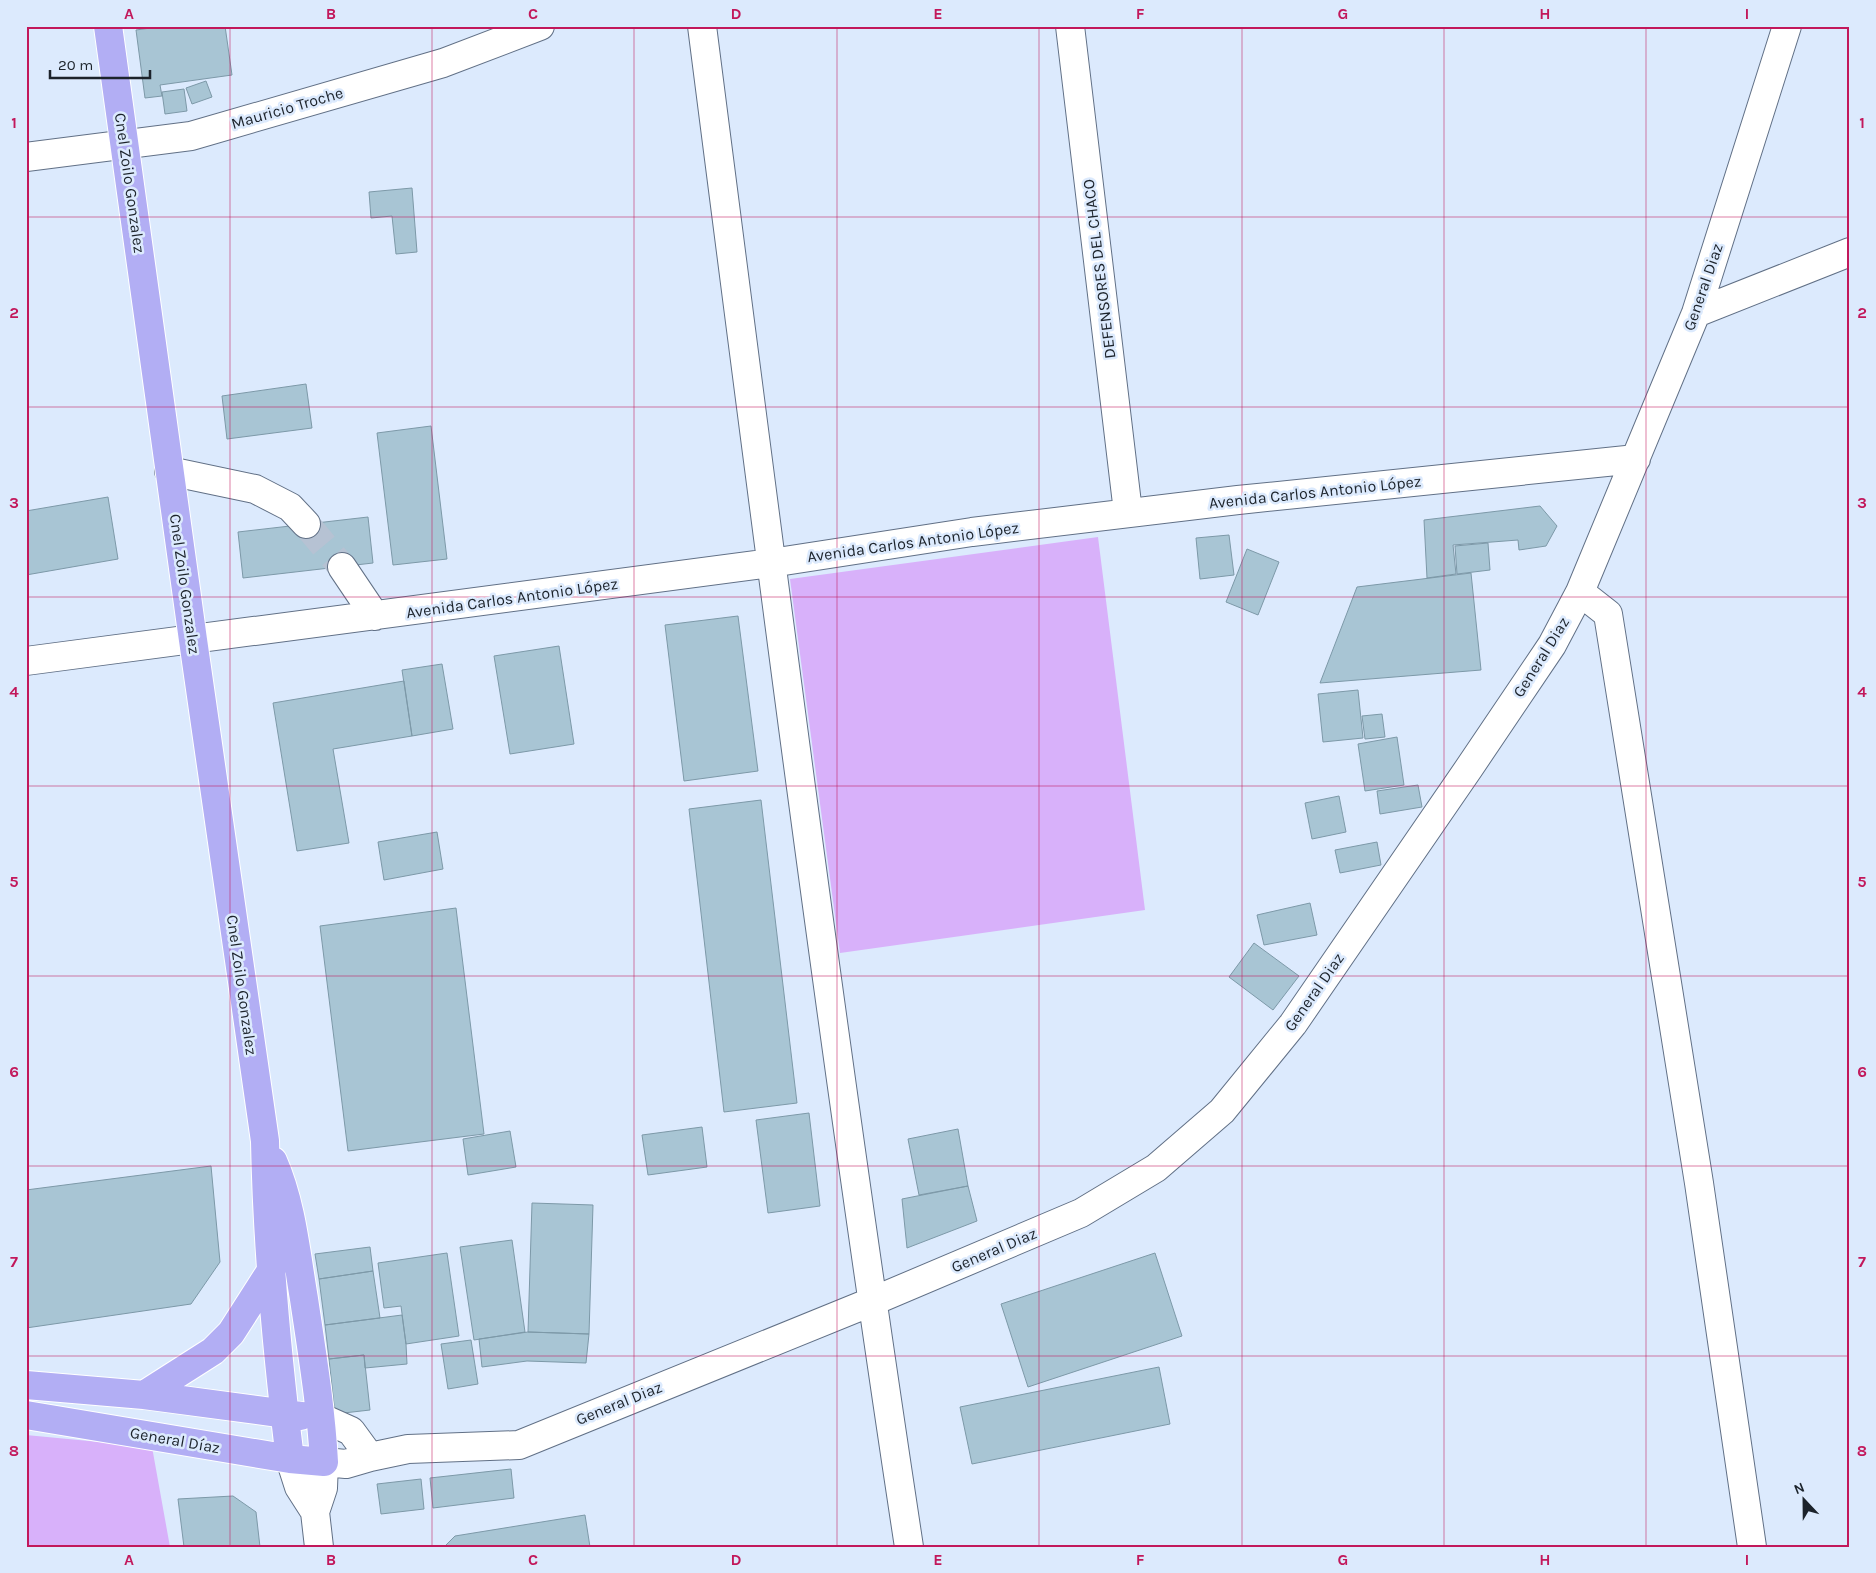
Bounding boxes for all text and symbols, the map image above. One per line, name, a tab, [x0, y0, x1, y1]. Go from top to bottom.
text: A	[124, 4, 134, 23]
text: B	[326, 4, 336, 23]
text: C	[528, 4, 538, 23]
text: D	[731, 4, 742, 23]
text: E	[933, 4, 943, 23]
text: F	[1136, 4, 1145, 23]
text: G	[1338, 4, 1348, 23]
text: H	[1539, 4, 1551, 23]
text: I	[1745, 4, 1749, 23]
scale bar	[50, 48, 150, 80]
text: 20 m	[58, 56, 93, 74]
street label: Mauricio Troche	[229, 83, 345, 133]
street label: Cnel Zoilo Gonzalez	[111, 112, 149, 254]
text: 1	[11, 113, 17, 132]
text: 1	[1859, 113, 1865, 132]
street label: DEFENSORES DEL CHACO	[1079, 178, 1119, 360]
street label: General Diaz	[1679, 241, 1727, 333]
text: 2	[9, 303, 19, 322]
text: 2	[1857, 303, 1867, 322]
street label: Avenida Carlos Antonio López	[1208, 471, 1422, 513]
text: 3	[9, 493, 19, 512]
text: 3	[1857, 493, 1867, 512]
street label: Cnel Zoilo Gonzalez	[166, 513, 204, 655]
street label: Avenida Carlos Antonio López	[806, 518, 1020, 566]
street label: Avenida Carlos Antonio López	[405, 574, 619, 622]
street label: General Diaz	[1509, 613, 1573, 701]
text: 4	[9, 682, 19, 701]
text: 4	[1857, 682, 1867, 701]
text: 5	[9, 872, 19, 891]
text: 5	[1857, 872, 1867, 891]
street label: Cnel Zoilo Gonzalez	[223, 914, 261, 1056]
street label: General Diaz	[1280, 949, 1348, 1035]
text: 6	[9, 1062, 19, 1081]
text: 6	[1857, 1062, 1867, 1081]
street label: General Diaz	[948, 1223, 1040, 1277]
text: 7	[10, 1252, 18, 1271]
text: 7	[1858, 1252, 1866, 1271]
street label: General Diaz	[573, 1377, 665, 1429]
street label: General Díaz	[129, 1423, 221, 1457]
text: 8	[9, 1441, 19, 1460]
text: 8	[1857, 1441, 1867, 1460]
north arrow	[1778, 1476, 1828, 1526]
text: N	[1791, 1479, 1807, 1498]
text: A	[124, 1550, 134, 1569]
text: B	[326, 1550, 336, 1569]
text: C	[528, 1550, 538, 1569]
text: D	[731, 1550, 742, 1569]
text: E	[933, 1550, 943, 1569]
text: F	[1136, 1550, 1145, 1569]
text: G	[1338, 1550, 1348, 1569]
text: H	[1539, 1550, 1551, 1569]
text: I	[1745, 1550, 1749, 1569]

